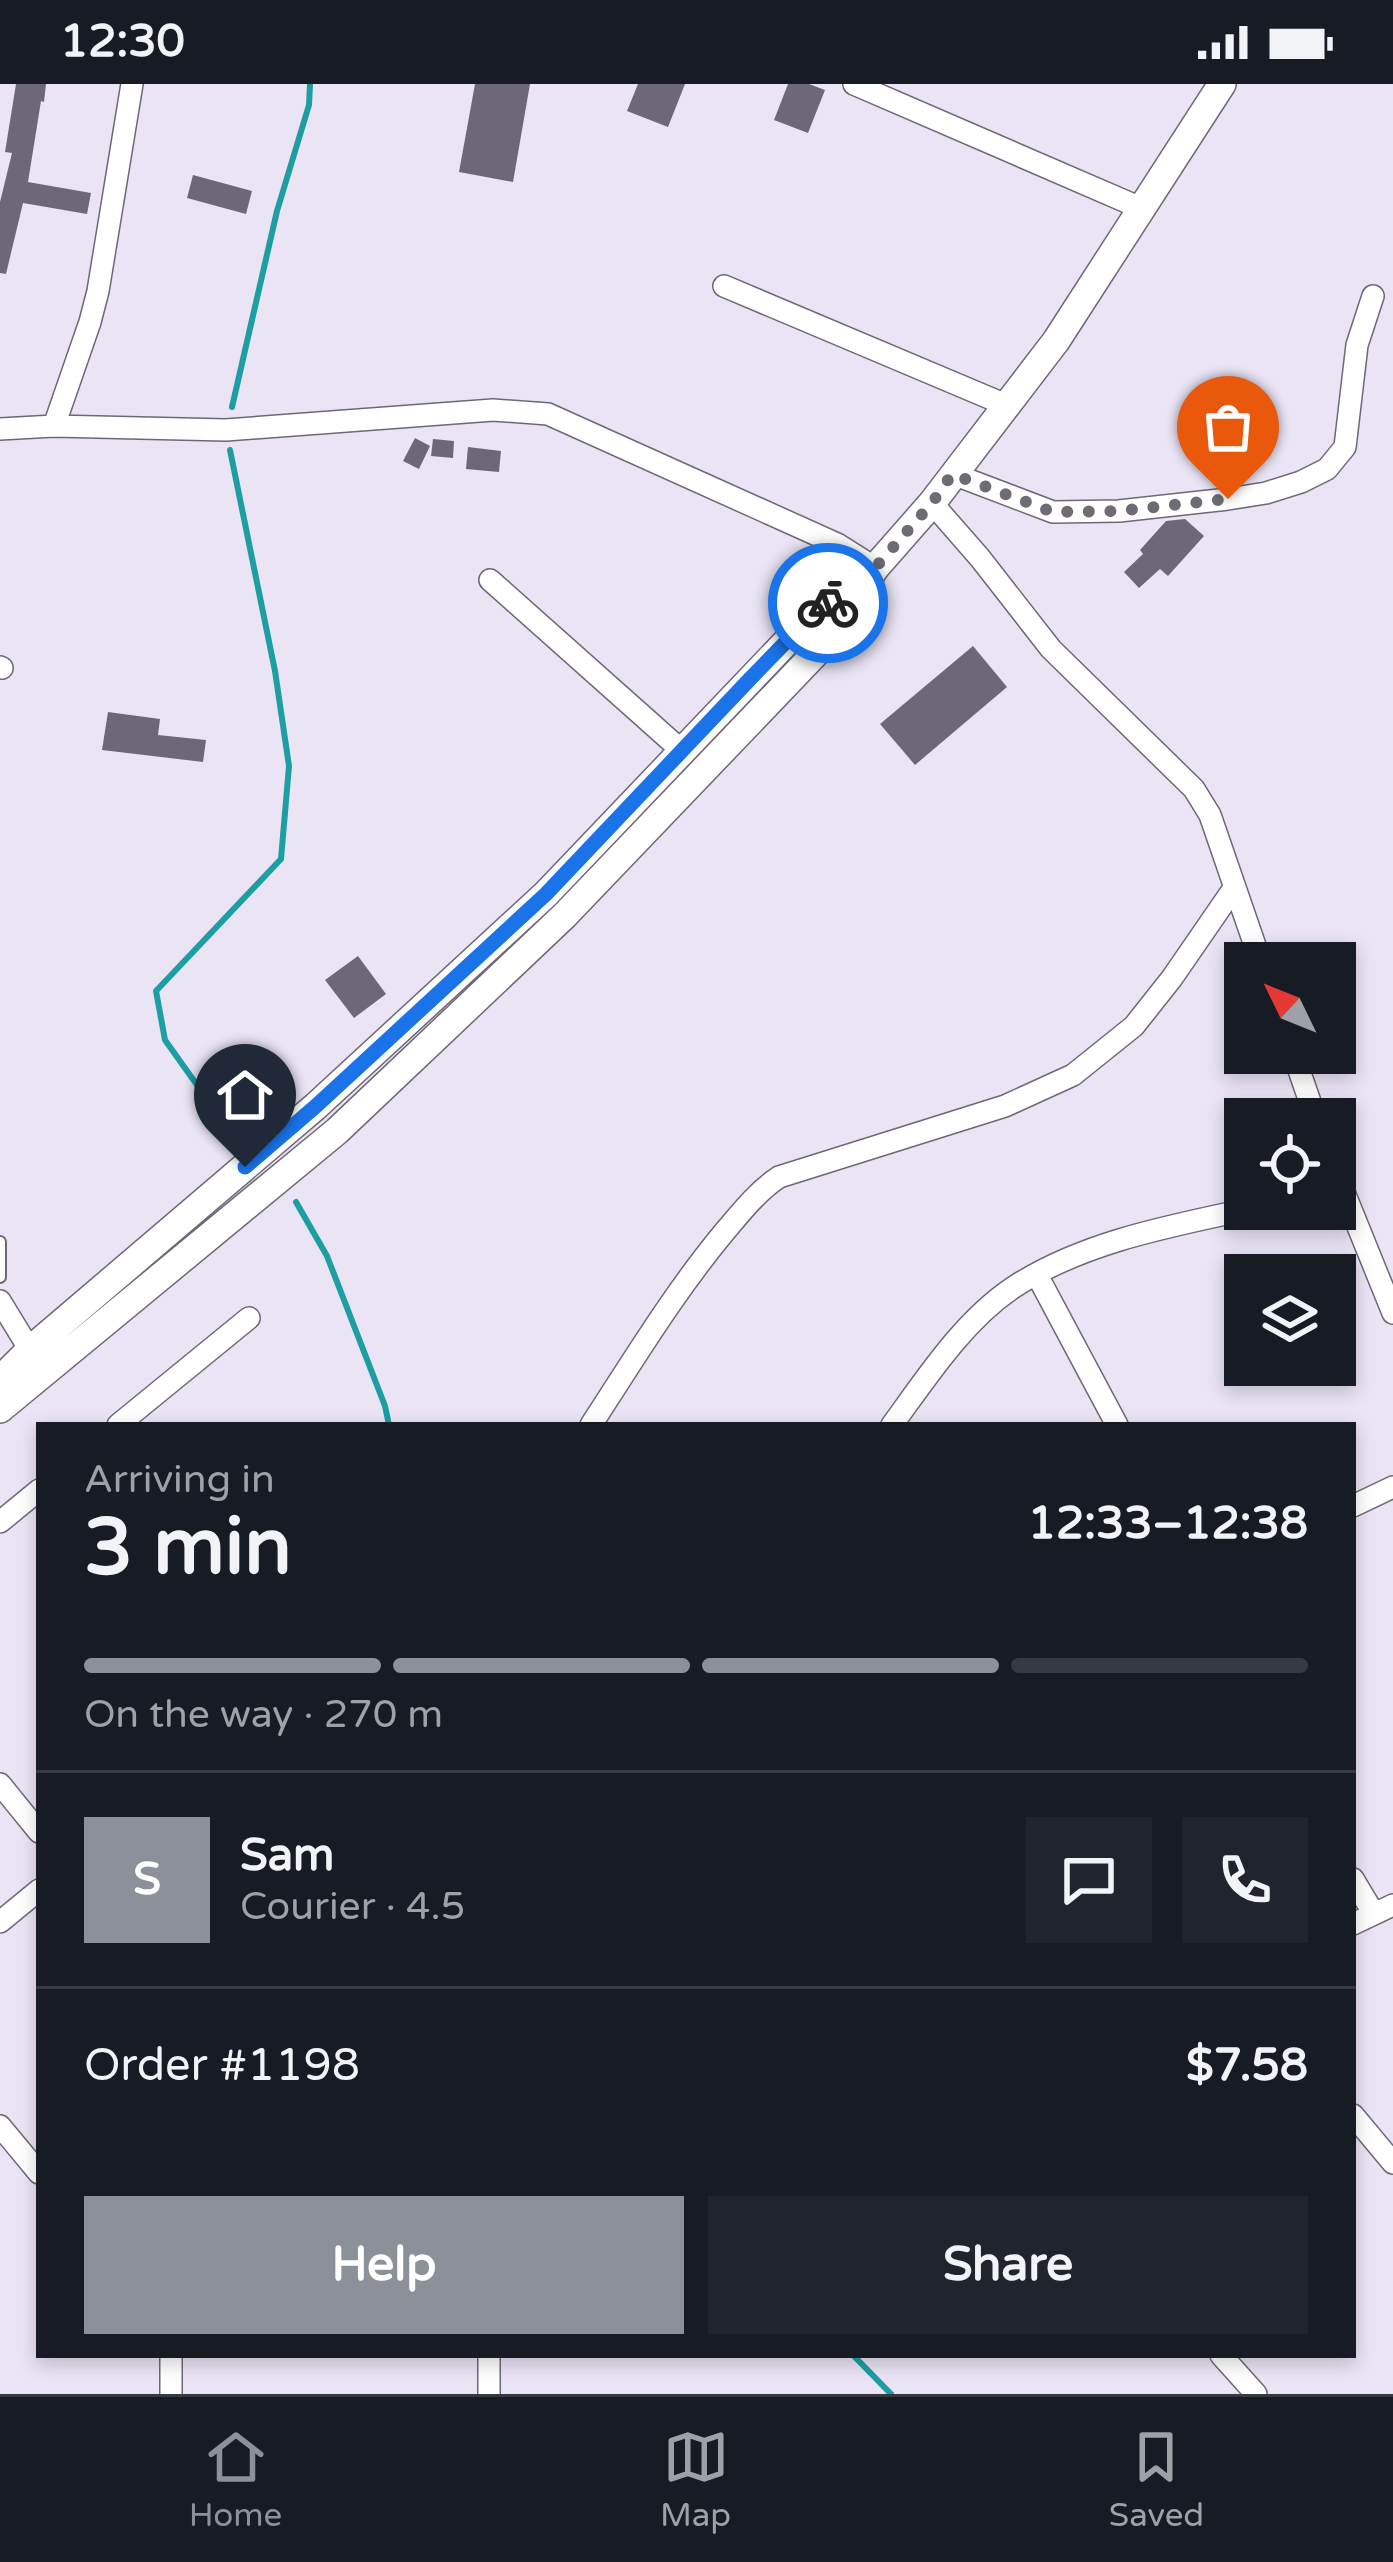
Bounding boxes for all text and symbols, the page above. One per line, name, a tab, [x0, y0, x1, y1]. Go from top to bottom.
text: 12:30	[60, 15, 185, 69]
pin	[1177, 376, 1279, 499]
icon: bag	[1195, 394, 1261, 460]
courier	[768, 543, 888, 663]
icon: bike	[795, 570, 861, 636]
north arrow	[1224, 942, 1356, 1074]
map controls	[1224, 942, 1356, 1386]
pin	[194, 1044, 296, 1167]
icon: home	[212, 1062, 278, 1128]
button: locate	[1224, 1098, 1356, 1230]
button: layers	[1224, 1254, 1356, 1386]
text: Arriving in	[84, 1456, 275, 1503]
text: 12:33–12:38	[1028, 1497, 1308, 1551]
text: 3 min	[84, 1501, 292, 1595]
text: On the way · 270 m	[84, 1691, 443, 1738]
button: chat	[1026, 1817, 1152, 1943]
button: phone	[1182, 1817, 1308, 1943]
text: Sam	[240, 1829, 334, 1883]
text: S	[133, 1853, 161, 1907]
text: Courier · 4.5	[240, 1883, 465, 1930]
text: Order #1198	[84, 2039, 360, 2093]
text: $7.58	[1186, 2039, 1308, 2093]
button: Help	[84, 2196, 684, 2334]
button: Share	[708, 2196, 1308, 2334]
tab: Home	[189, 2424, 282, 2535]
tab: Map	[660, 2424, 731, 2535]
tab: Saved	[1109, 2424, 1204, 2535]

